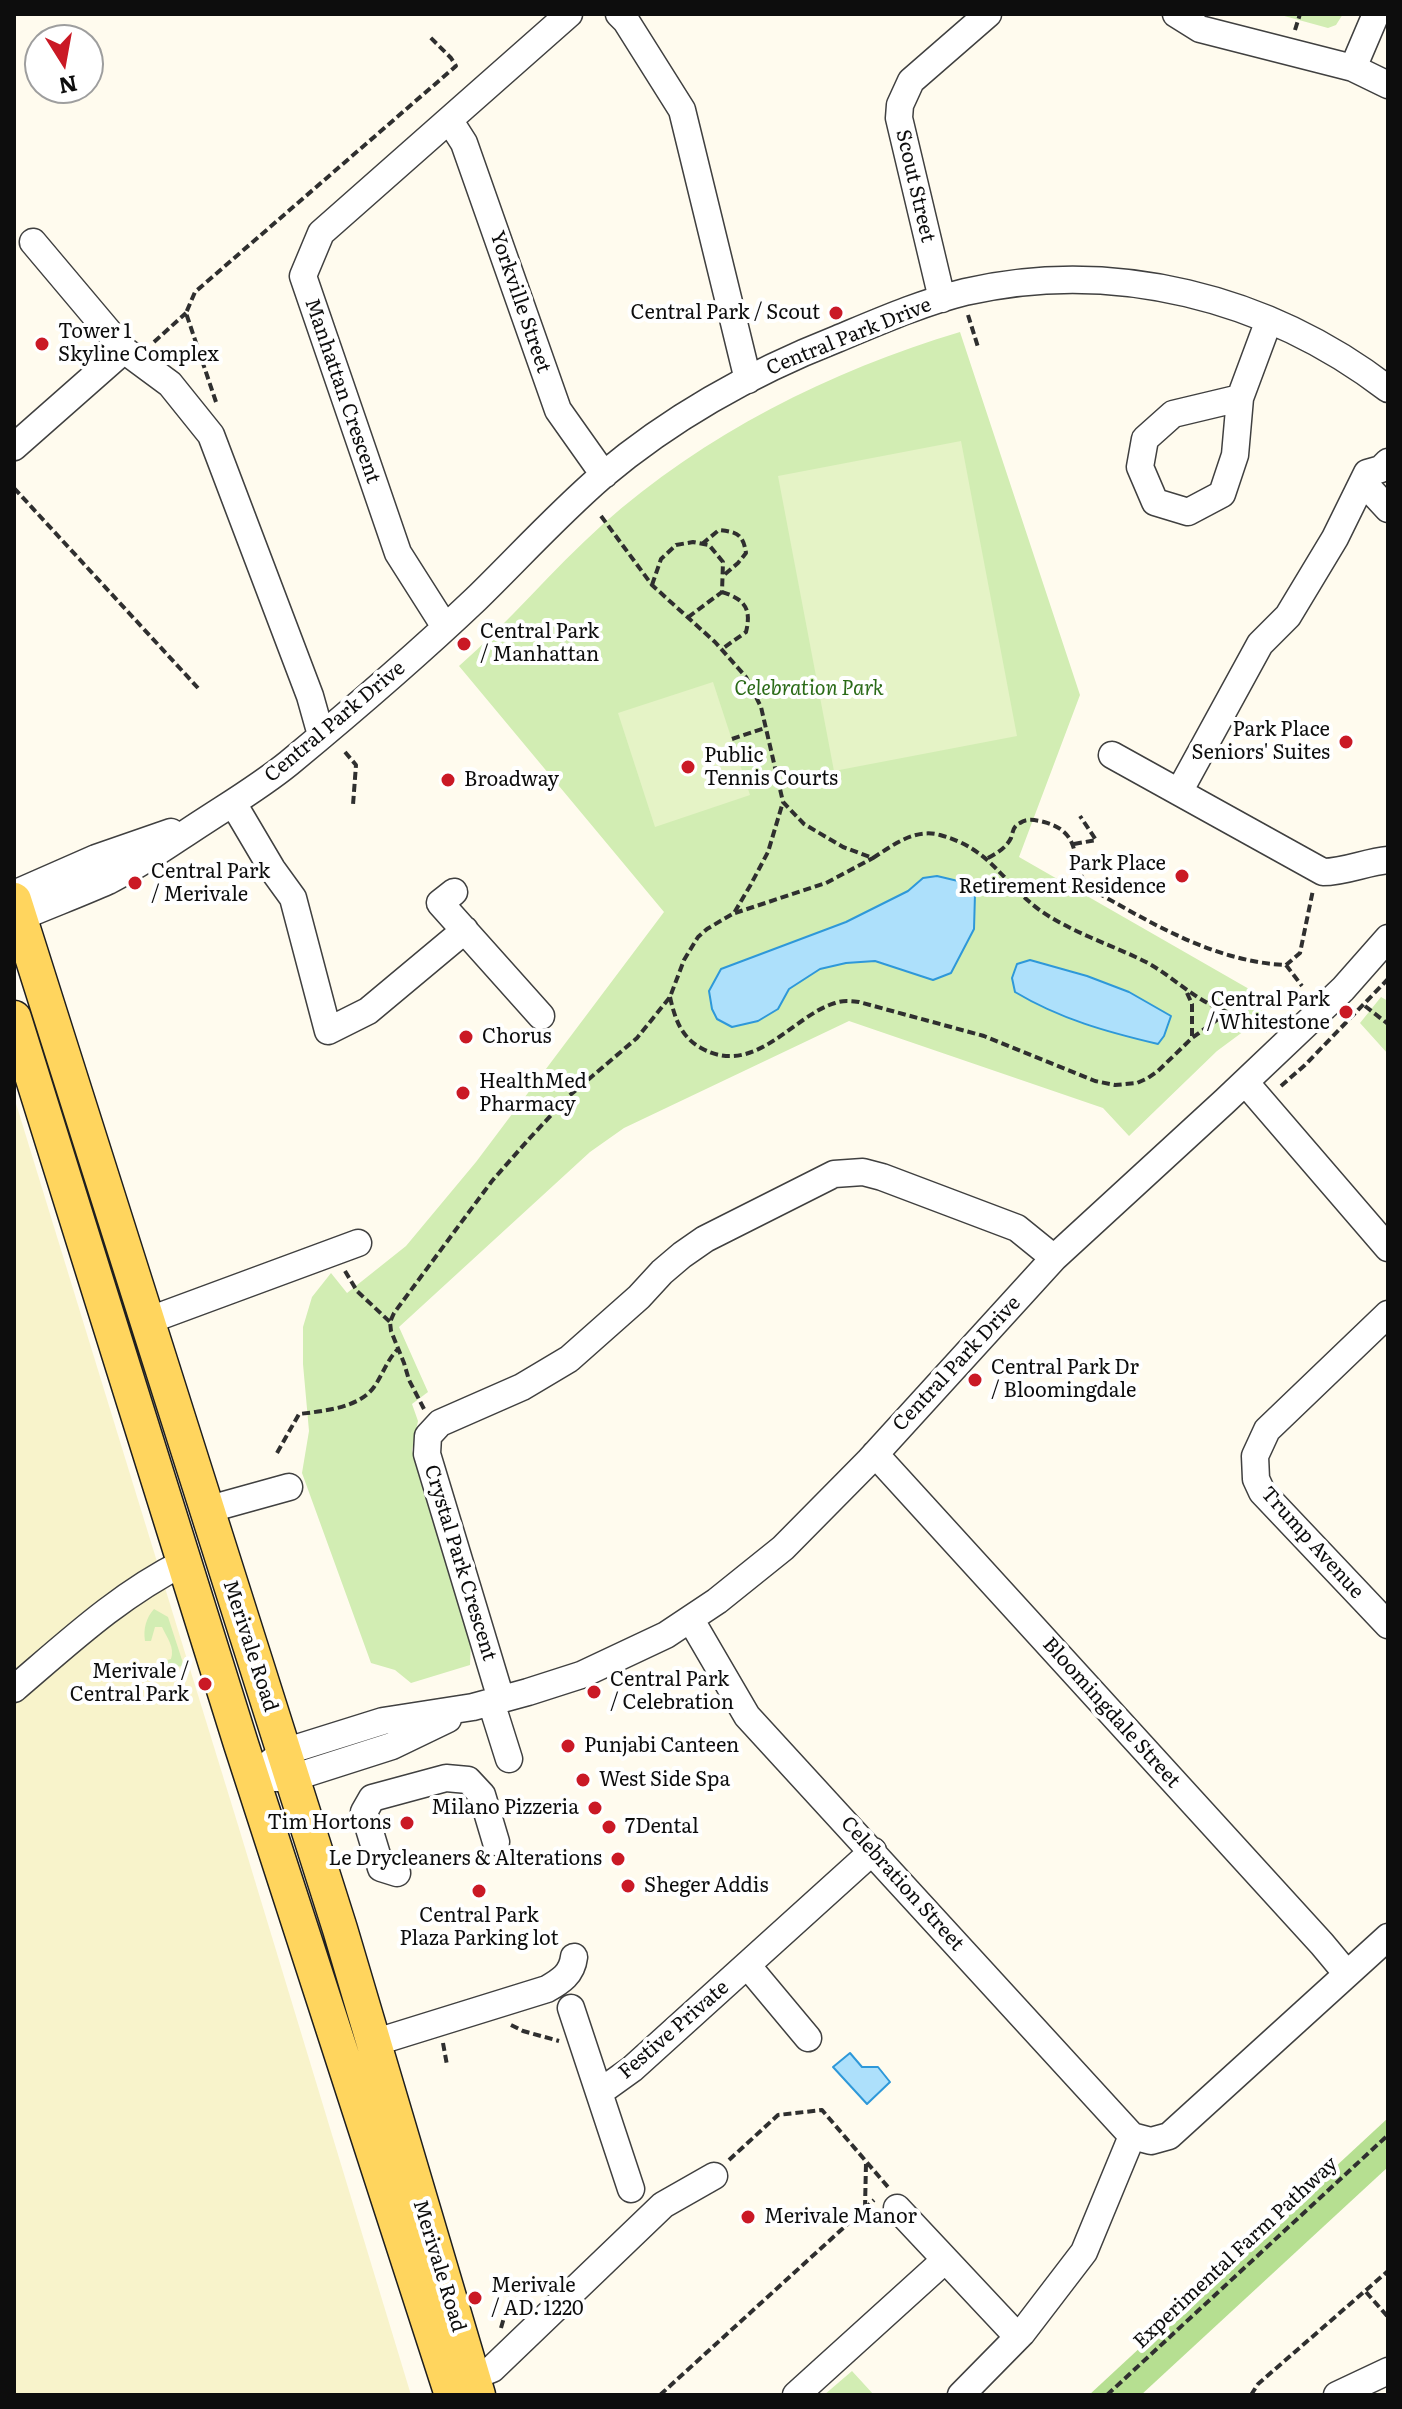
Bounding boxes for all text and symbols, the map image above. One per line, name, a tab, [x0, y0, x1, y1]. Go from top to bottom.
north arrow	[24, 24, 104, 104]
text: N	[56, 68, 81, 104]
street label: Scout Street	[890, 127, 940, 245]
street label: Yorkville Street	[484, 228, 556, 376]
street label: Central Park Drive	[763, 293, 935, 381]
street label: Manhattan Crescent	[299, 295, 385, 487]
place label: Central Park / Scout	[631, 301, 820, 325]
marker: Central Park / Scout	[827, 304, 845, 322]
place label: Tower 1 Skyline Complex	[58, 320, 219, 367]
marker: Tower 1 Skyline Complex	[33, 335, 51, 353]
place label: Central Park / Manhattan	[480, 620, 599, 667]
marker: Central Park / Manhattan	[455, 635, 473, 653]
street label: Central Park Drive	[260, 656, 410, 788]
park label: Celebration Park	[734, 677, 884, 701]
place label: Park Place Seniors' Suites	[1192, 718, 1330, 765]
marker: Park Place Seniors' Suites	[1337, 733, 1355, 751]
place label: Public Tennis Courts	[704, 744, 838, 791]
marker: Public Tennis Courts	[679, 758, 697, 776]
place label: Broadway	[464, 768, 559, 792]
marker: Broadway	[439, 771, 457, 789]
place label: Park Place Retirement Residence	[958, 852, 1166, 899]
place label: Central Park / Merivale	[151, 860, 270, 907]
marker: Park Place Retirement Residence	[1173, 867, 1191, 885]
marker: Central Park / Merivale	[126, 874, 144, 892]
place label: Central Park / Whitestone	[1206, 988, 1330, 1035]
marker: Central Park / Whitestone	[1337, 1003, 1355, 1021]
place label: Chorus	[482, 1025, 552, 1049]
marker: Chorus	[457, 1028, 475, 1046]
place label: HealthMed Pharmacy	[479, 1070, 587, 1117]
marker: HealthMed Pharmacy	[454, 1084, 472, 1102]
street label: Central Park Drive	[888, 1292, 1026, 1436]
place label: Central Park Dr / Bloomingdale	[991, 1356, 1139, 1403]
marker: Central Park Dr / Bloomingdale	[966, 1371, 984, 1389]
street label: Crystal Park Crescent	[419, 1462, 501, 1664]
street label: Trump Avenue	[1256, 1482, 1368, 1604]
street label: Merivale Road	[217, 1577, 283, 1715]
street label: Bloomingdale Street	[1037, 1633, 1185, 1793]
place label: Merivale / Central Park	[70, 1660, 189, 1707]
place label: Central Park / Celebration	[610, 1668, 734, 1715]
marker: Merivale / Central Park	[196, 1675, 214, 1693]
marker: Central Park / Celebration	[585, 1683, 603, 1701]
place label: Punjabi Canteen	[584, 1734, 739, 1758]
marker: Punjabi Canteen	[559, 1737, 577, 1755]
place label: West Side Spa	[599, 1768, 730, 1792]
marker: West Side Spa	[574, 1771, 592, 1789]
place label: Milano Pizzeria	[431, 1796, 579, 1820]
marker: Milano Pizzeria	[586, 1799, 604, 1817]
place label: Tim Hortons	[267, 1811, 391, 1835]
street label: Celebration Street	[835, 1812, 969, 1956]
marker: Tim Hortons	[398, 1814, 416, 1832]
place label: 7Dental	[625, 1815, 699, 1839]
marker: 7Dental	[600, 1818, 618, 1836]
place label: Le Drycleaners & Alterations	[328, 1847, 602, 1871]
marker: Le Drycleaners & Alterations	[609, 1850, 627, 1868]
place label: Sheger Addis	[644, 1874, 768, 1898]
marker: Sheger Addis	[619, 1877, 637, 1895]
marker: Central Park Plaza Parking lot	[470, 1882, 488, 1900]
place label: Central Park Plaza Parking lot	[400, 1904, 558, 1951]
street label: Festive Private	[614, 1976, 734, 2084]
street label: Experimental Farm Pathway	[1129, 2152, 1343, 2354]
street label: Merivale Road	[407, 2197, 471, 2335]
place label: Merivale Manor	[764, 2205, 917, 2229]
marker: Merivale Manor	[739, 2208, 757, 2226]
place label: Merivale / AD. 1220	[491, 2274, 584, 2321]
marker: Merivale / AD. 1220	[466, 2289, 484, 2307]

